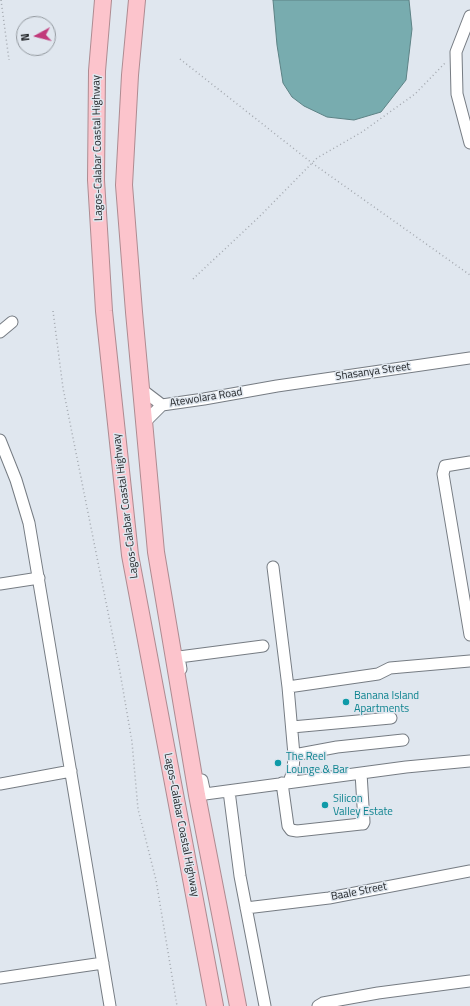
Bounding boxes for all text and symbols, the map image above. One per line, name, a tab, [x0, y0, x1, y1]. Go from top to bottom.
north arrow	[16, 16, 56, 56]
text: N	[17, 33, 33, 42]
street label: Lagos-Calabar Coastal Highway	[90, 75, 106, 221]
street label: Shasanya Street	[335, 360, 411, 384]
street label: Atewolara Road	[169, 386, 243, 410]
street label: Lagos-Calabar Coastal Highway	[111, 433, 141, 579]
place label: Banana Island Apartments	[354, 689, 419, 715]
marker: Banana Island Apartments	[341, 697, 351, 707]
place label: The Reel Lounge & Bar	[286, 750, 348, 776]
street label: Lagos-Calabar Coastal Highway	[161, 752, 201, 898]
marker: The Reel Lounge & Bar	[273, 758, 283, 768]
place label: Silicon Valley Estate	[333, 792, 393, 818]
marker: Silicon Valley Estate	[320, 800, 330, 810]
street label: Baale Street	[330, 880, 388, 904]

